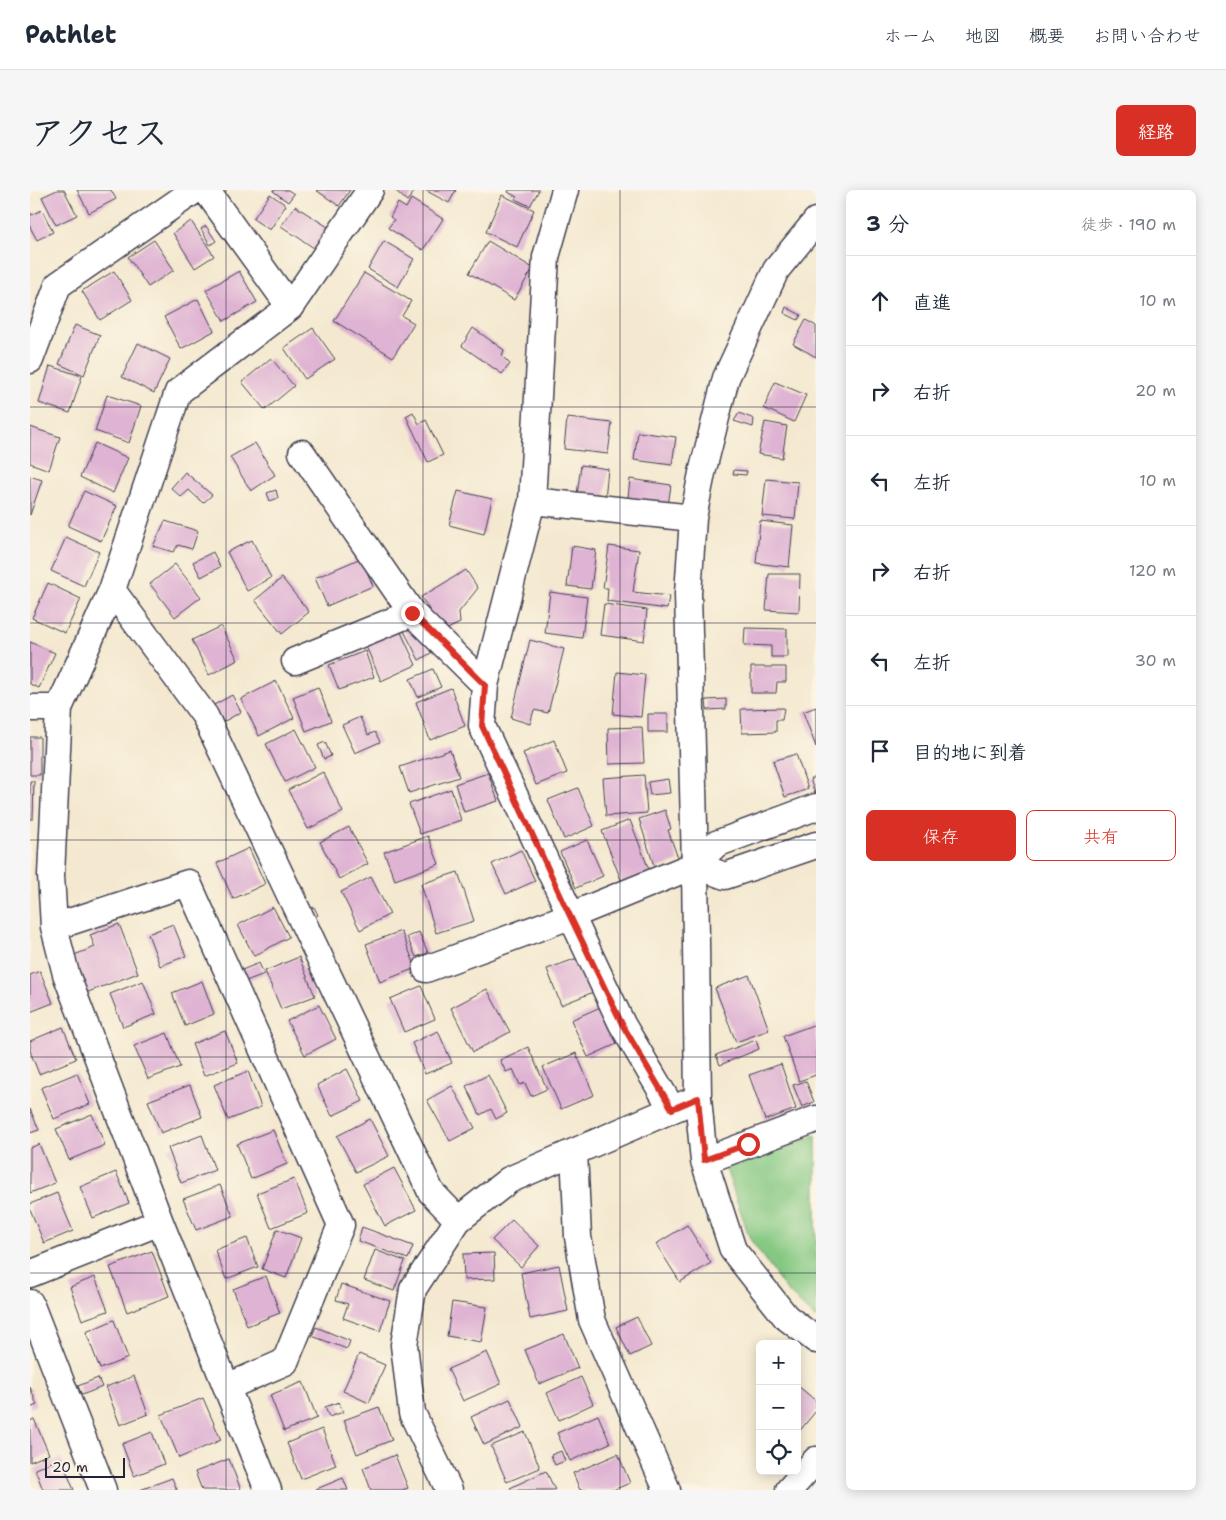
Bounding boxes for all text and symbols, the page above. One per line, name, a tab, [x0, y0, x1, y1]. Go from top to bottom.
text: Pathlet	[25, 19, 116, 51]
text: ホーム	[884, 24, 937, 48]
text: 地図	[965, 24, 1001, 48]
text: 概要	[1029, 24, 1065, 48]
text: お問い合わせ	[1093, 24, 1201, 48]
button: 経路	[1116, 105, 1196, 156]
text: アクセス	[30, 109, 168, 156]
text: 3 分	[866, 210, 909, 238]
text: 徒歩 · 190 m	[1081, 214, 1176, 235]
icon: ahead	[866, 287, 894, 315]
text: 直進	[913, 290, 951, 315]
text: 10 m	[1139, 290, 1176, 311]
icon: right	[866, 377, 894, 405]
text: 右折	[913, 380, 951, 405]
text: 20 m	[1135, 380, 1176, 401]
icon: left	[866, 467, 894, 495]
text: 左折	[913, 470, 951, 495]
text: 10 m	[1139, 470, 1176, 491]
icon: right	[866, 557, 894, 585]
text: 右折	[913, 560, 951, 585]
text: 120 m	[1129, 560, 1176, 581]
route end	[401, 602, 424, 625]
icon: left	[866, 647, 894, 675]
text: 左折	[913, 650, 951, 675]
text: 30 m	[1135, 650, 1176, 671]
icon: arrive	[866, 737, 894, 765]
text: 目的地に到着	[913, 740, 1027, 765]
button: 保存	[866, 810, 1016, 861]
button: 共有	[1026, 810, 1176, 861]
route start	[737, 1133, 760, 1156]
map controls	[756, 1340, 801, 1475]
button: +	[756, 1340, 801, 1385]
button: −	[756, 1385, 801, 1430]
button: locate	[756, 1430, 801, 1475]
scale bar	[45, 1455, 125, 1478]
text: 20 m	[52, 1458, 88, 1476]

